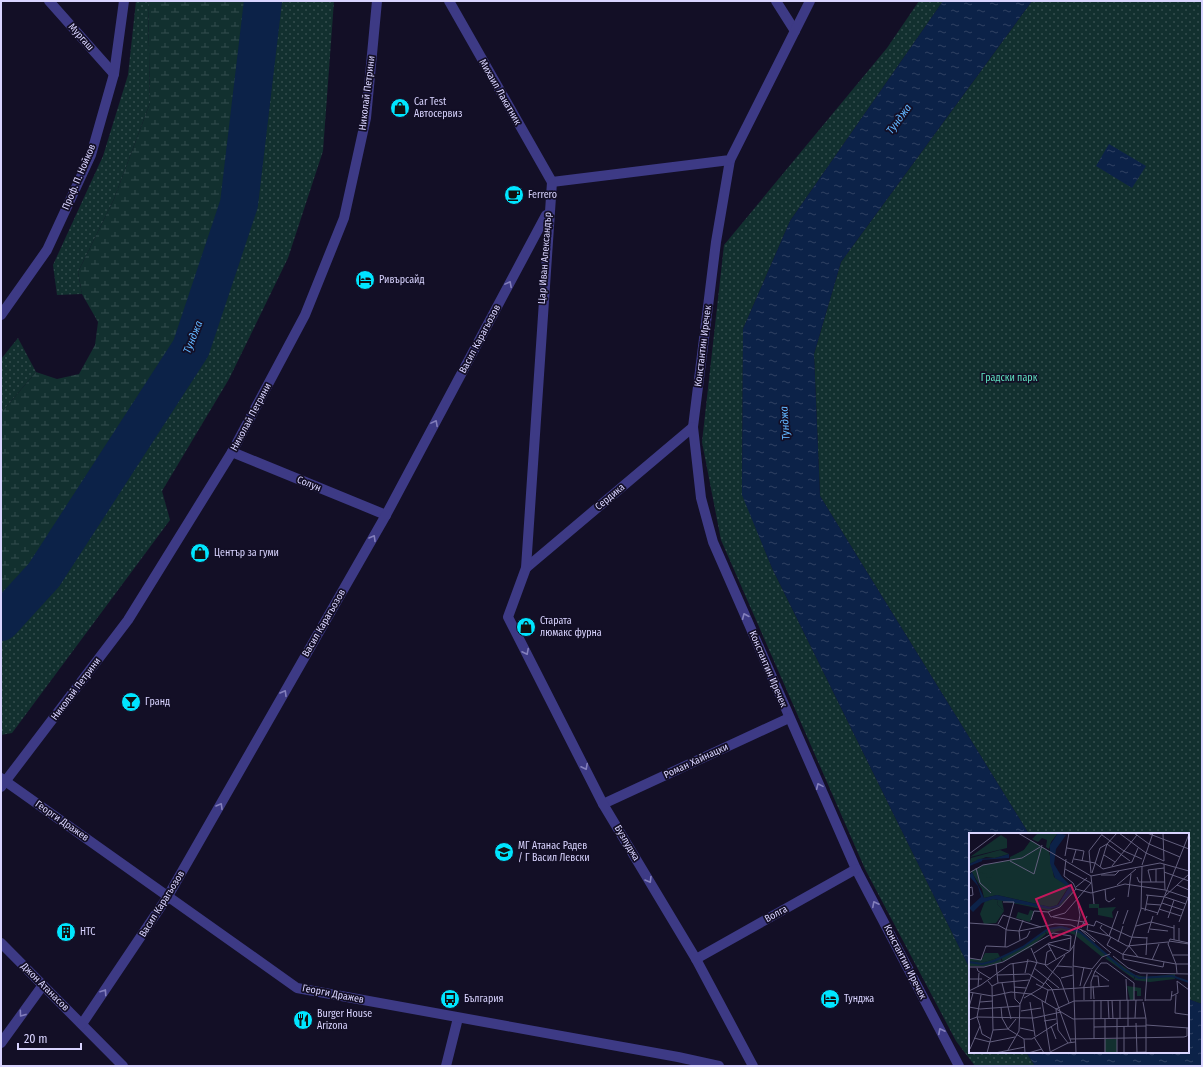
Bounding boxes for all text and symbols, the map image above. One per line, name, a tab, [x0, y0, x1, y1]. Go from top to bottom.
street label: Мургаш	[66, 21, 96, 53]
street label: Николай Петрини	[356, 55, 378, 131]
street label: Михаил Лакатник	[476, 57, 524, 127]
place label: Car Test Автосервиз	[414, 96, 462, 120]
shop icon: Car Test Автосервиз	[389, 97, 411, 119]
water label: Тунджа	[884, 101, 914, 137]
street label: Проф. П. Нойков	[60, 142, 98, 212]
cafe icon: Ferrero	[503, 184, 525, 206]
place label: Ferrero	[528, 189, 557, 201]
street label: Цар Иван Александър	[536, 212, 554, 304]
hotel icon: Ривърсайд	[354, 269, 376, 291]
place label: Ривърсайд	[379, 274, 424, 286]
one-way arrow	[505, 281, 512, 288]
street label: Васил Карагьозов	[457, 303, 503, 375]
street label: Константин Иречек	[692, 304, 714, 387]
water label: Тунджа	[181, 318, 206, 355]
park label: Градски парк	[981, 372, 1038, 384]
street label: Николай Петрини	[228, 381, 274, 453]
water label: Тунджа	[777, 405, 793, 440]
one-way arrow	[430, 420, 437, 428]
street label: Солун	[295, 474, 323, 494]
street label: Сердика	[593, 481, 627, 513]
one-way arrow	[368, 535, 375, 542]
shop icon: Център за гуми	[189, 542, 211, 564]
place label: Център за гуми	[214, 547, 279, 559]
street label: Васил Карагьозов	[300, 587, 348, 659]
one-way arrow	[742, 612, 750, 620]
place label: Старата люмакс фурна	[540, 615, 602, 639]
shop icon: Старата люмакс фурна	[515, 616, 537, 638]
street label: Константин Иречек	[746, 629, 790, 709]
one-way arrow	[521, 647, 528, 655]
street label: Николай Петрини	[49, 655, 103, 723]
one-way arrow	[279, 690, 287, 697]
bar icon: Гранд	[120, 691, 142, 713]
place label: Гранд	[145, 696, 170, 708]
street label: Роман Хайнацки	[662, 741, 730, 781]
one-way arrow	[580, 763, 587, 771]
one-way arrow	[816, 783, 824, 790]
street label: Георги Дражев	[33, 798, 91, 844]
one-way arrow	[215, 803, 222, 810]
street label: Бузлуджа	[612, 823, 642, 863]
inset map	[969, 833, 1189, 1053]
place label: МГ Атанас Радев / Г Васил Левски	[518, 840, 590, 864]
school or university icon: МГ Атанас Радев / Г Васил Левски	[493, 841, 515, 863]
street label: Васил Карагьозов	[137, 869, 187, 939]
one-way arrow	[644, 876, 652, 883]
one-way arrow	[872, 900, 879, 908]
street label: Волга	[763, 903, 790, 925]
building icon: НТС	[55, 921, 77, 943]
street label: Константин Иречек	[881, 923, 929, 1002]
place label: НТС	[80, 926, 95, 938]
street label: Джон Атанасов	[18, 960, 72, 1014]
street label: Георги Дражев	[301, 982, 365, 1006]
bus stop icon: България	[439, 988, 461, 1010]
hotel icon: Тунджа	[819, 988, 841, 1010]
one-way arrow	[99, 989, 106, 996]
place label: България	[464, 993, 504, 1005]
place label: Тунджа	[844, 993, 874, 1005]
place label: Burger House Arizona	[317, 1008, 372, 1032]
one-way arrow	[20, 1009, 27, 1016]
restaurant icon: Burger House Arizona	[292, 1009, 314, 1031]
scale bar	[18, 1025, 81, 1051]
one-way arrow	[938, 1028, 946, 1036]
text: 20 m	[24, 1032, 48, 1046]

